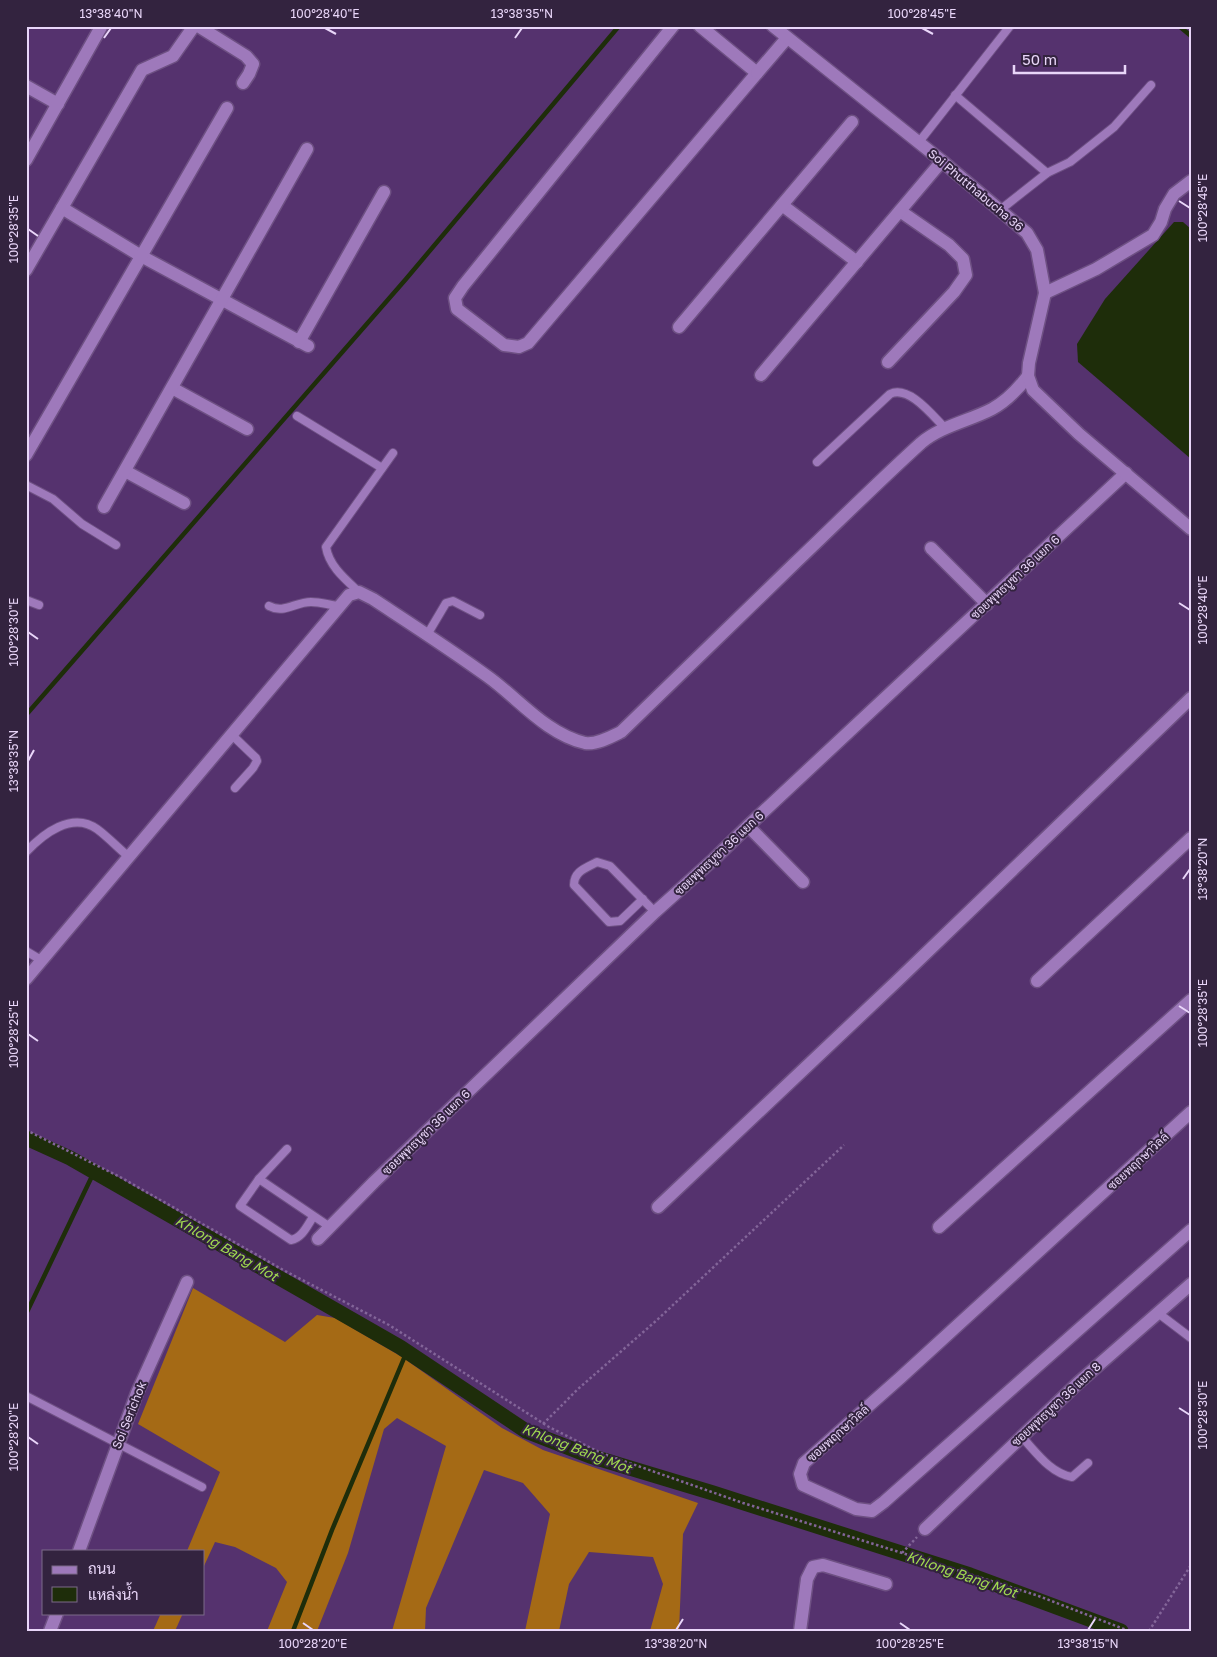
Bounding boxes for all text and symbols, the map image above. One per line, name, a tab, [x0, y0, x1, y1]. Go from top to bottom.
text: 13°38'40"N	[79, 6, 143, 21]
text: 100°28'40"E	[290, 6, 360, 21]
text: 13°38'35"N	[491, 6, 553, 21]
text: 100°28'45"E	[888, 6, 956, 21]
scale bar	[1014, 42, 1126, 74]
text: 50 m	[1022, 50, 1057, 68]
street label: Soi Phutthabucha 36	[925, 146, 1027, 234]
text: 100°28'45"E	[1195, 174, 1210, 242]
text: 100°28'35"E	[6, 195, 21, 263]
street label: ซอยพุทธบูชา 36 แยก 6	[967, 532, 1064, 624]
text: 100°28'40"E	[1195, 575, 1210, 645]
text: 100°28'30"E	[6, 598, 21, 666]
text: 13°38'35"N	[6, 730, 21, 792]
street label: ซอยพุทธบูชา 36 แยก 6	[671, 808, 768, 900]
text: 13°38'20"N	[1195, 838, 1210, 900]
text: 100°28'35"E	[1195, 979, 1210, 1047]
text: 100°28'25"E	[6, 1000, 21, 1068]
street label: ซอยพุทธบูชา 36 แยก 6	[379, 1086, 474, 1179]
street label: ซอยพฤกษาวิลล์	[1104, 1129, 1172, 1193]
water label: Khlong Bang Mot	[173, 1212, 283, 1285]
street label: ซอยพุทธบูชา 36 แยก 8	[1008, 1359, 1105, 1451]
street label: Soi Serichok	[109, 1379, 149, 1451]
text: 100°28'30"E	[1195, 1381, 1210, 1449]
street label: ซอยพฤกษาวิลล์	[804, 1401, 872, 1465]
text: 100°28'20"E	[6, 1403, 21, 1471]
water label: Khlong Bang Mot	[520, 1419, 635, 1477]
water label: Khlong Bang Mot	[904, 1547, 1021, 1601]
legend	[42, 1550, 205, 1614]
text: ถนน	[88, 1559, 116, 1577]
text: แหล่งน้ำ	[88, 1582, 139, 1603]
text: 100°28'20"E	[279, 1636, 347, 1651]
text: 13°38'20"N	[645, 1636, 707, 1651]
text: 100°28'25"E	[876, 1636, 944, 1651]
text: 13°38'15"N	[1057, 1636, 1119, 1651]

